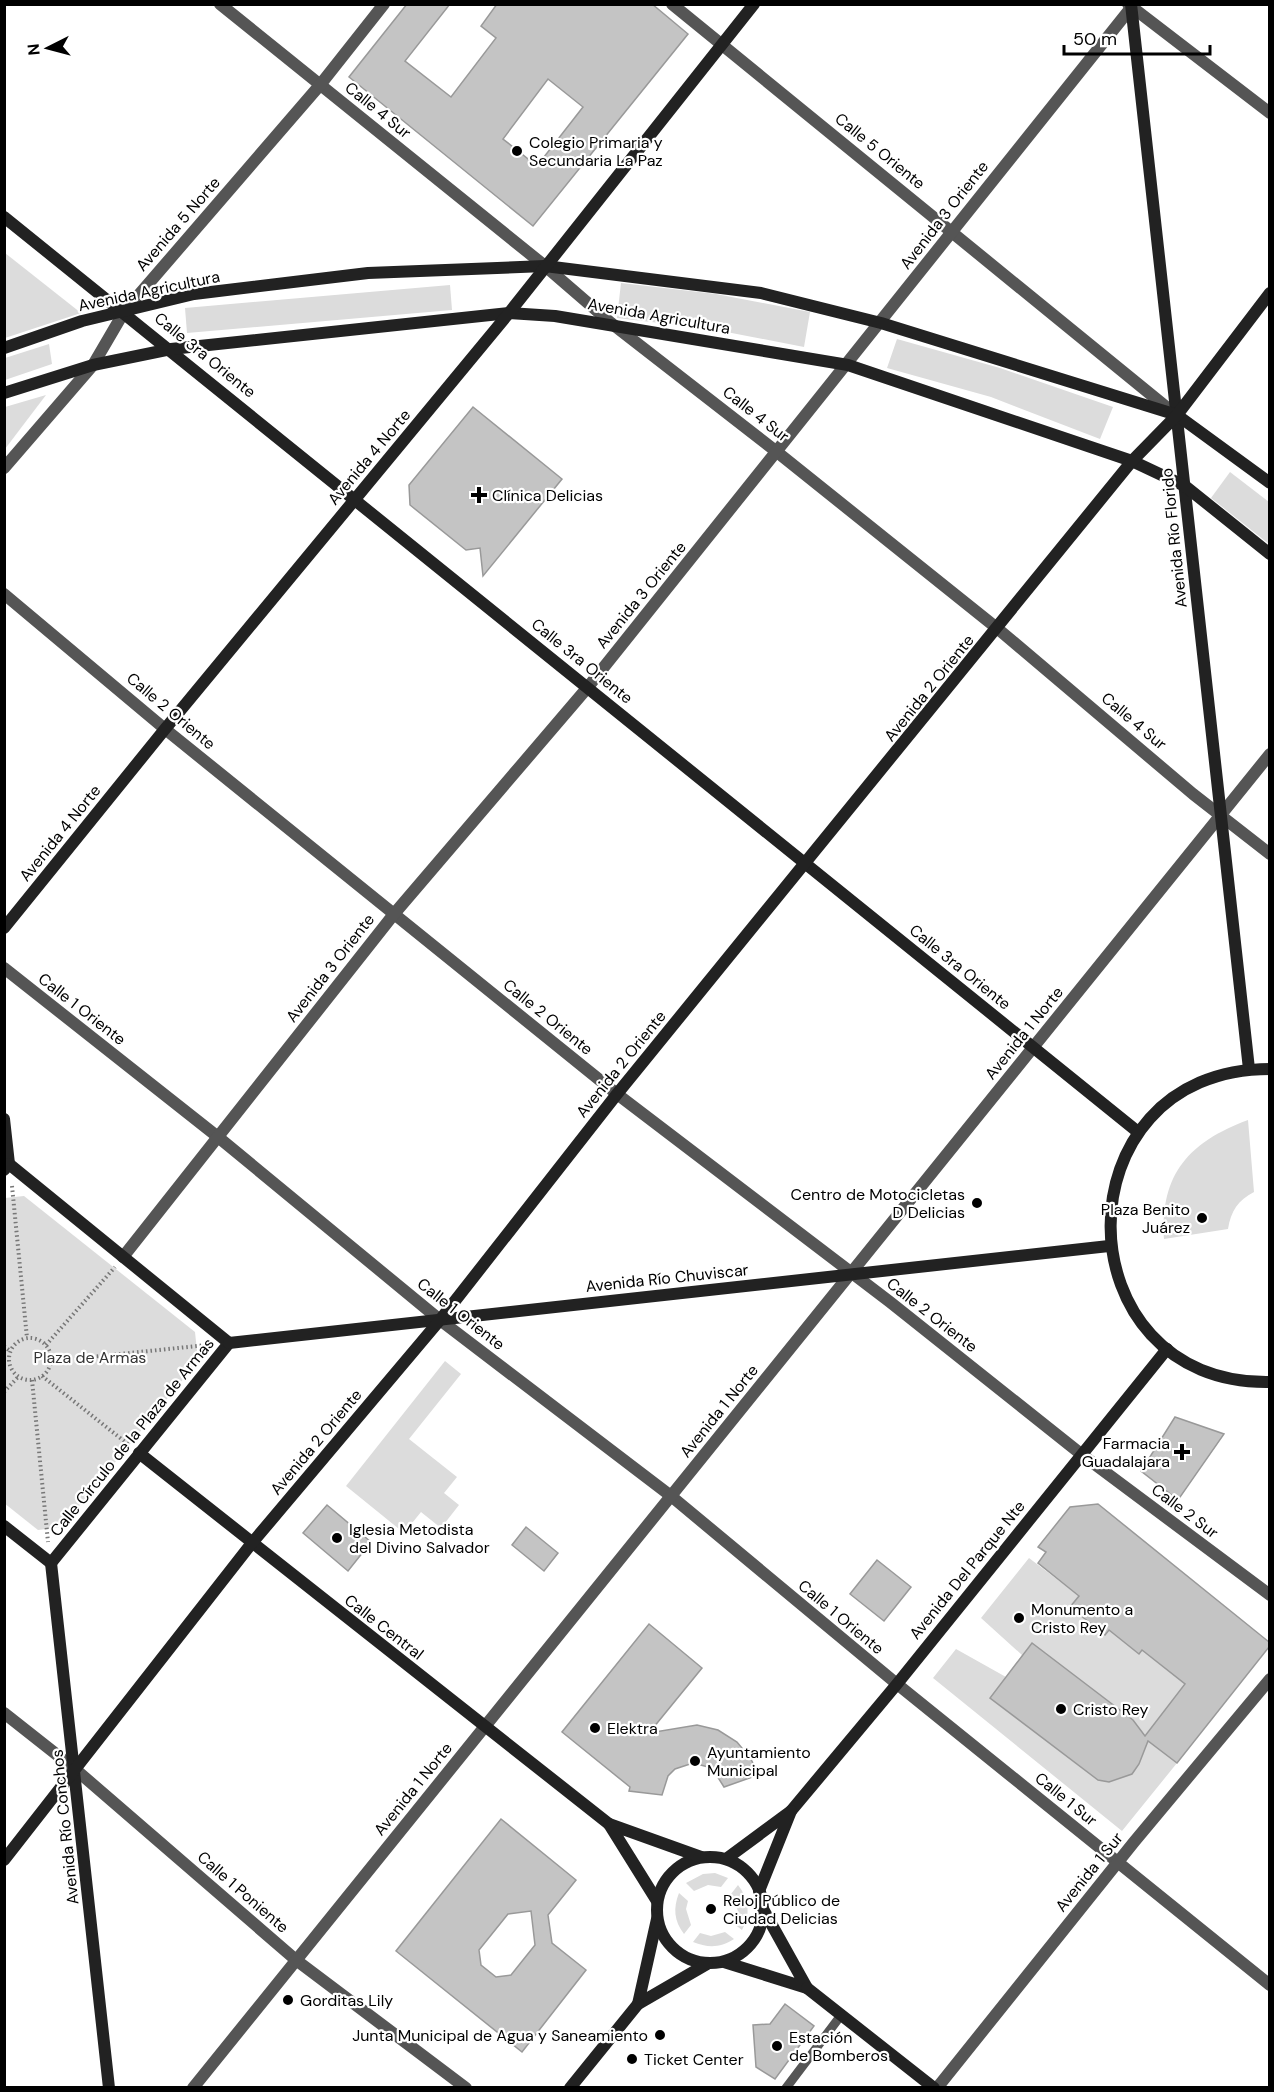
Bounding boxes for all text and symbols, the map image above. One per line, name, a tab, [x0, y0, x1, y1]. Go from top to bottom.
north arrow	[18, 18, 78, 78]
scale bar	[1064, 18, 1210, 56]
text: 50 m	[1073, 27, 1117, 51]
text: N	[23, 43, 45, 56]
street label: Calle 4 Sur	[341, 77, 415, 143]
street label: Calle 5 Oriente	[831, 108, 929, 194]
place label: Colegio Primaria y Secundaria La Paz	[529, 132, 663, 171]
marker: Colegio Primaria y Secundaria La Paz	[510, 144, 524, 158]
street label: Avenida 3 Oriente	[895, 156, 993, 274]
street label: Avenida 5 Norte	[131, 172, 225, 276]
street label: Avenida Agricultura	[76, 266, 222, 316]
street label: Avenida Agricultura	[586, 293, 732, 339]
street label: Calle 3ra Oriente	[150, 308, 260, 402]
street label: Calle 4 Sur	[718, 381, 794, 447]
street label: Avenida 4 Norte	[323, 405, 415, 509]
street label: Avenida Río Florido	[1156, 467, 1192, 609]
place label: Clínica Delicias	[492, 485, 603, 506]
marker: Clínica Delicias	[470, 486, 488, 504]
street label: Avenida 3 Oriente	[591, 537, 691, 653]
street label: Calle 3ra Oriente	[527, 614, 637, 708]
street label: Avenida 2 Oriente	[879, 630, 979, 746]
street label: Calle 2 Oriente	[122, 668, 220, 754]
street label: Calle 4 Sur	[1097, 688, 1171, 754]
street label: Avenida 4 Norte	[15, 780, 105, 886]
street label: Avenida 3 Oriente	[281, 909, 379, 1027]
street label: Calle 3ra Oriente	[905, 920, 1015, 1014]
street label: Calle 1 Oriente	[34, 968, 130, 1050]
street label: Calle 2 Oriente	[499, 974, 597, 1060]
street label: Avenida 1 Norte	[980, 982, 1068, 1084]
street label: Avenida 2 Oriente	[571, 1006, 671, 1122]
place label: Centro de Motocicletas D Delicias	[791, 1184, 965, 1223]
marker: Centro de Motocicletas D Delicias	[970, 1196, 984, 1210]
place label: Plaza Benito Juárez	[1101, 1199, 1190, 1238]
marker: Plaza Benito Juárez	[1195, 1211, 1209, 1225]
street label: Avenida Río Chuviscar	[585, 1259, 750, 1297]
street label: Calle 1 Oriente	[413, 1273, 509, 1355]
street label: Calle 2 Oriente	[882, 1273, 982, 1357]
street label: Calle Círculo de la Plaza de Armas	[45, 1333, 219, 1541]
park label: Plaza de Armas	[34, 1347, 146, 1368]
street label: Avenida 1 Norte	[675, 1360, 763, 1462]
street label: Avenida 2 Oriente	[266, 1385, 366, 1499]
place label: Farmacia Guadalajara	[1082, 1433, 1170, 1472]
marker: Farmacia Guadalajara	[1175, 1445, 1189, 1459]
street label: Calle 2 Sur	[1147, 1479, 1223, 1543]
street label: Avenida Del Parque Nte	[904, 1496, 1030, 1644]
place label: Iglesia Metodista del Divino Salvador	[349, 1519, 490, 1558]
marker: Iglesia Metodista del Divino Salvador	[330, 1531, 344, 1545]
street label: Calle 1 Oriente	[794, 1575, 888, 1659]
street label: Calle Central	[340, 1590, 428, 1664]
place label: Monumento a Cristo Rey	[1031, 1599, 1133, 1638]
marker: Monumento a Cristo Rey	[1012, 1611, 1026, 1625]
place label: Cristo Rey	[1073, 1699, 1148, 1720]
marker: Cristo Rey	[1054, 1702, 1068, 1716]
place label: Elektra	[607, 1718, 658, 1739]
marker: Elektra	[588, 1721, 602, 1735]
street label: Avenida 1 Norte	[369, 1738, 457, 1840]
place label: Ayuntamiento Municipal	[707, 1742, 811, 1781]
street label: Avenida Río Conchos	[46, 1748, 84, 1906]
marker: Ayuntamiento Municipal	[688, 1754, 702, 1768]
street label: Calle 1 Sur	[1031, 1767, 1102, 1831]
street label: Avenida 1 Sur	[1050, 1828, 1128, 1916]
street label: Calle 1 Poniente	[193, 1846, 293, 1938]
place label: Reloj Público de Ciudad Delicias	[723, 1890, 840, 1929]
marker: Reloj Público de Ciudad Delicias	[704, 1902, 718, 1916]
place label: Gorditas Lily	[300, 1990, 393, 2011]
marker: Gorditas Lily	[281, 1993, 295, 2007]
place label: Junta Municipal de Agua y Saneamiento	[352, 2025, 648, 2046]
place label: Estación de Bomberos	[789, 2027, 888, 2066]
marker: Junta Municipal de Agua y Saneamiento	[653, 2028, 667, 2042]
marker: Estación de Bomberos	[770, 2039, 784, 2053]
place label: Ticket Center	[644, 2049, 744, 2070]
marker: Ticket Center	[625, 2052, 639, 2066]

